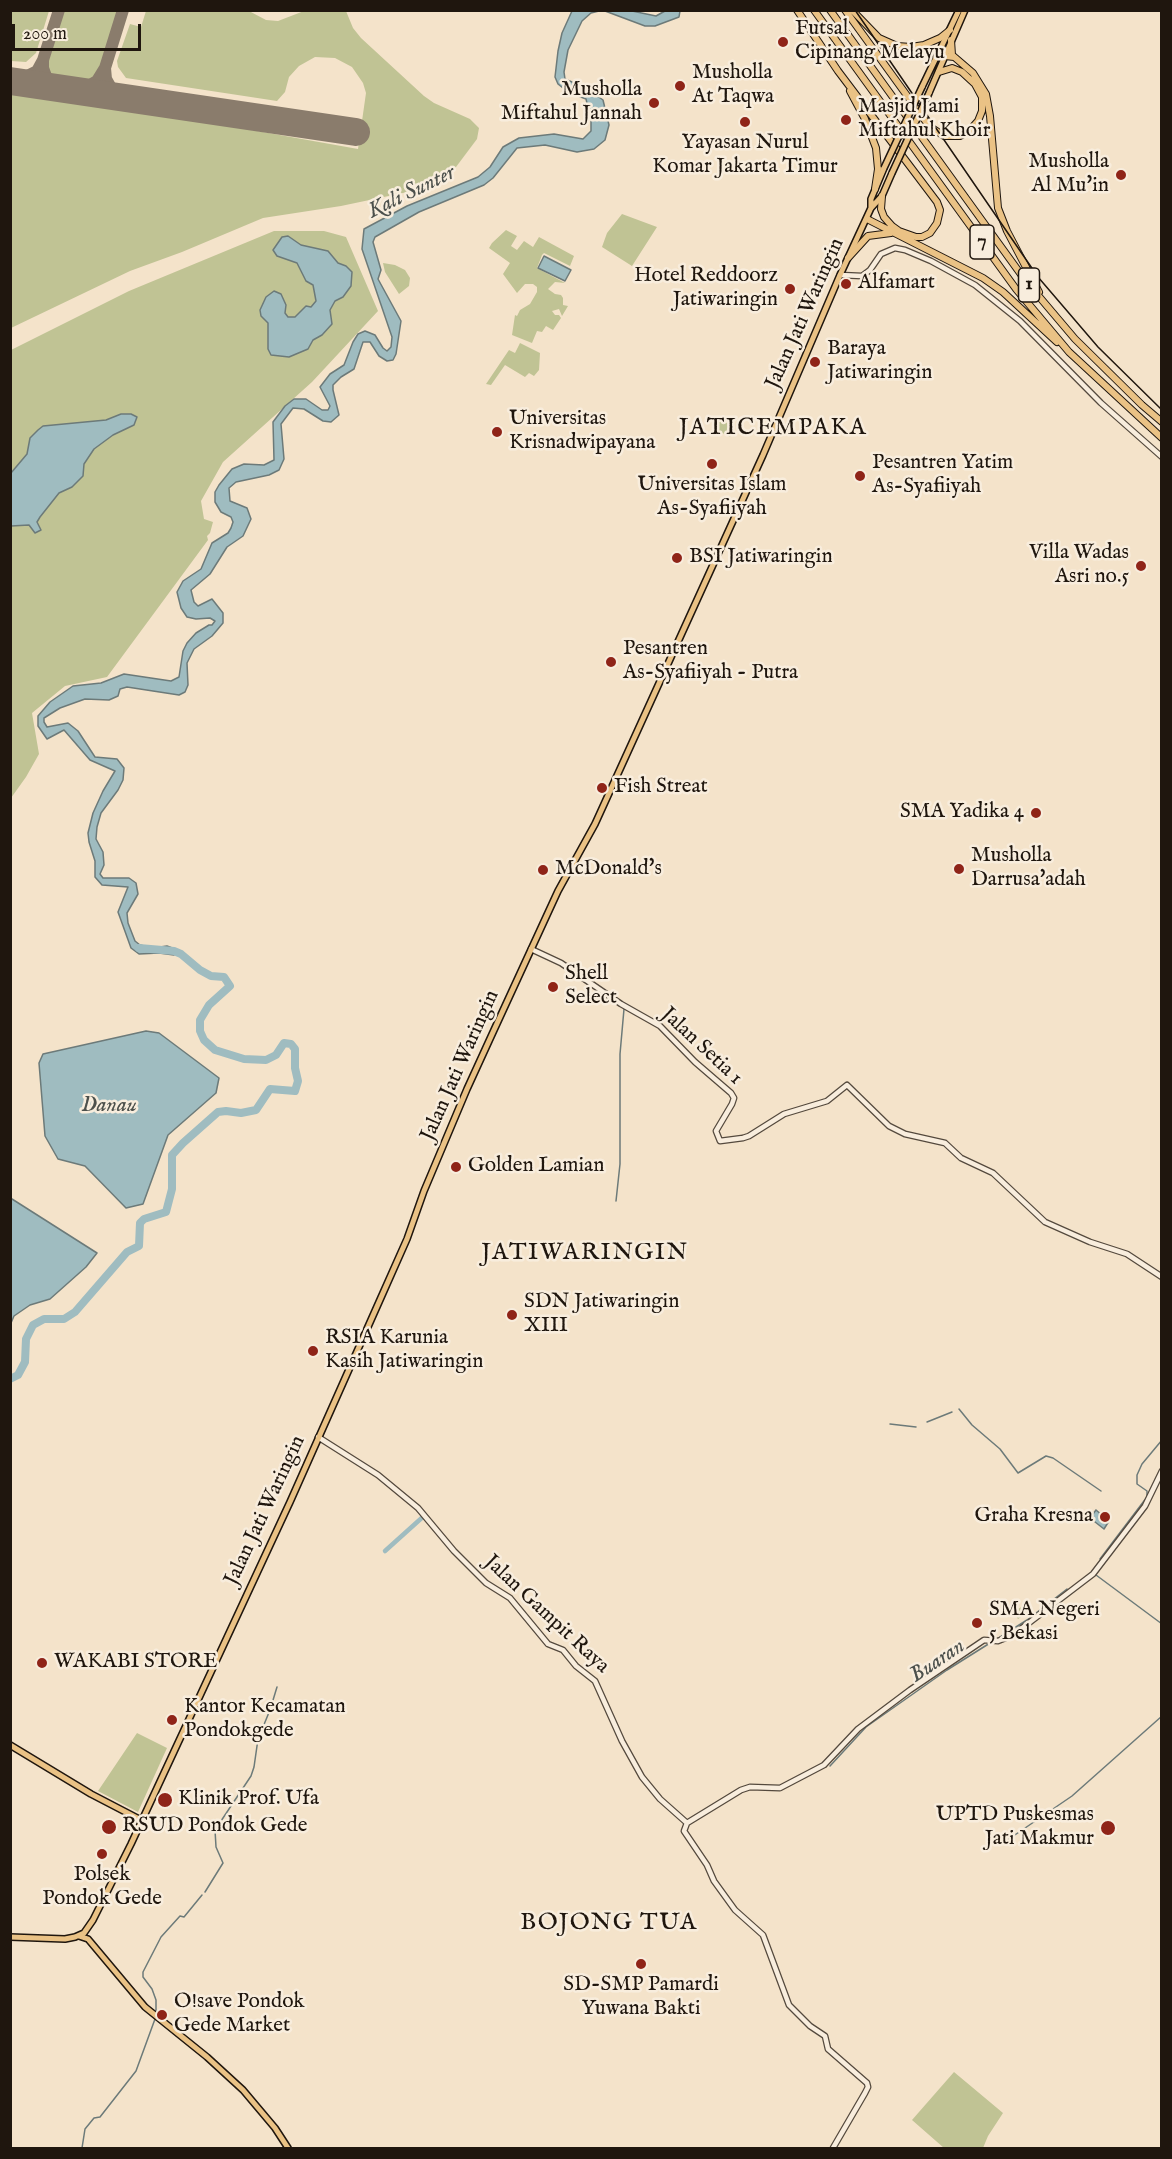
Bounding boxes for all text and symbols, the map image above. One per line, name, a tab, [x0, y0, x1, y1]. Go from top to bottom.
scale bar	[15, 12, 144, 50]
place label: Futsal Cipinang Melayu	[795, 17, 945, 67]
text: 200 m	[23, 23, 67, 46]
marker: Futsal Cipinang Melayu	[776, 35, 790, 49]
place label: Musholla At Taqwa	[692, 61, 774, 111]
place label: Musholla Miftahul Jannah	[501, 78, 642, 128]
marker: Musholla At Taqwa	[673, 79, 687, 93]
place label: Masjid Jami Miftahul Khoir	[858, 95, 990, 145]
marker: Musholla Miftahul Jannah	[647, 96, 661, 110]
marker: Masjid Jami Miftahul Khoir	[839, 113, 853, 127]
marker: Yayasan Nurul Komar Jakarta Timur	[738, 115, 752, 129]
place label: Yayasan Nurul Komar Jakarta Timur	[652, 131, 838, 181]
place label: Musholla Al Mu'in	[1028, 150, 1109, 200]
water label: Kali Sunter	[364, 161, 460, 225]
marker: Musholla Al Mu'in	[1114, 168, 1128, 182]
road number: 7	[970, 225, 994, 259]
street label: Jalan Jati Waringin	[761, 235, 851, 393]
place label: Hotel Reddoorz Jatiwaringin	[634, 264, 778, 314]
road number: 1	[1018, 268, 1040, 302]
place label: Alfamart	[858, 271, 935, 297]
marker: Alfamart	[839, 277, 853, 291]
marker: Hotel Reddoorz Jatiwaringin	[783, 282, 797, 296]
place label: Baraya Jatiwaringin	[827, 337, 932, 387]
marker: Baraya Jatiwaringin	[808, 355, 822, 369]
place label: Universitas Krisnadwipayana	[509, 407, 655, 457]
district label: JATICEMPAKA	[679, 415, 867, 443]
marker: Universitas Krisnadwipayana	[490, 425, 504, 439]
place label: Pesantren Yatim As-Syafiiyah	[872, 451, 1013, 501]
marker: Universitas Islam As-Syafiiyah	[705, 457, 719, 471]
marker: Pesantren Yatim As-Syafiiyah	[853, 469, 867, 483]
place label: Universitas Islam As-Syafiiyah	[637, 473, 787, 523]
place label: Villa Wadas Asri no.5	[1029, 541, 1129, 591]
place label: BSI Jatiwaringin	[689, 545, 833, 571]
marker: BSI Jatiwaringin	[670, 551, 684, 565]
marker: Villa Wadas Asri no.5	[1134, 559, 1148, 573]
place label: Pesantren As-Syafiiyah - Putra	[623, 637, 798, 687]
marker: Pesantren As-Syafiiyah - Putra	[604, 655, 618, 669]
place label: Fish Streat	[614, 775, 708, 801]
marker: Fish Streat	[595, 781, 609, 795]
place label: SMA Yadika 4	[900, 800, 1024, 826]
marker: SMA Yadika 4	[1029, 806, 1043, 820]
place label: Musholla Darrusa'adah	[971, 844, 1086, 894]
place label: McDonald's	[555, 857, 662, 883]
marker: Musholla Darrusa'adah	[952, 862, 966, 876]
marker: McDonald's	[536, 863, 550, 877]
place label: Shell Select	[565, 962, 617, 1012]
marker: Shell Select	[546, 980, 560, 994]
street label: Jalan Jati Waringin	[416, 987, 506, 1145]
street label: Jalan Setia 1	[655, 1003, 747, 1091]
water label: Danau	[81, 1093, 137, 1119]
place label: Golden Lamian	[468, 1154, 604, 1180]
marker: Golden Lamian	[449, 1160, 463, 1174]
district label: JATIWARINGIN	[481, 1240, 689, 1268]
place label: SDN Jatiwaringin XIII	[524, 1290, 679, 1340]
marker: SDN Jatiwaringin XIII	[505, 1308, 519, 1322]
place label: RSIA Karunia Kasih Jatiwaringin	[325, 1326, 483, 1376]
marker: RSIA Karunia Kasih Jatiwaringin	[306, 1344, 320, 1358]
street label: Jalan Jati Waringin	[220, 1432, 312, 1590]
place label: Graha Kresna	[975, 1504, 1093, 1530]
marker: Graha Kresna	[1098, 1510, 1112, 1524]
street label: Jalan Gampit Raya	[478, 1550, 614, 1680]
place label: SMA Negeri 5 Bekasi	[989, 1598, 1100, 1648]
marker: SMA Negeri 5 Bekasi	[970, 1616, 984, 1630]
water label: Buaran	[905, 1634, 971, 1690]
place label: WAKABI STORE	[54, 1650, 218, 1676]
marker: WAKABI STORE	[35, 1656, 49, 1670]
place label: Kantor Kecamatan Pondokgede	[184, 1695, 346, 1745]
marker: Kantor Kecamatan Pondokgede	[165, 1713, 179, 1727]
place label: Klinik Prof. Ufa	[178, 1787, 319, 1813]
marker: Klinik Prof. Ufa	[156, 1791, 174, 1809]
place label: UPTD Puskesmas Jati Makmur	[936, 1803, 1094, 1853]
place label: RSUD Pondok Gede	[122, 1814, 307, 1840]
marker: RSUD Pondok Gede	[100, 1818, 118, 1836]
marker: UPTD Puskesmas Jati Makmur	[1099, 1819, 1117, 1837]
marker: Polsek Pondok Gede	[95, 1847, 109, 1861]
place label: Polsek Pondok Gede	[42, 1863, 162, 1913]
district label: BOJONG TUA	[520, 1910, 698, 1938]
marker: SD-SMP Pamardi Yuwana Bakti	[634, 1957, 648, 1971]
place label: SD-SMP Pamardi Yuwana Bakti	[563, 1973, 719, 2023]
place label: O!save Pondok Gede Market	[174, 1990, 305, 2040]
marker: O!save Pondok Gede Market	[155, 2008, 169, 2022]

